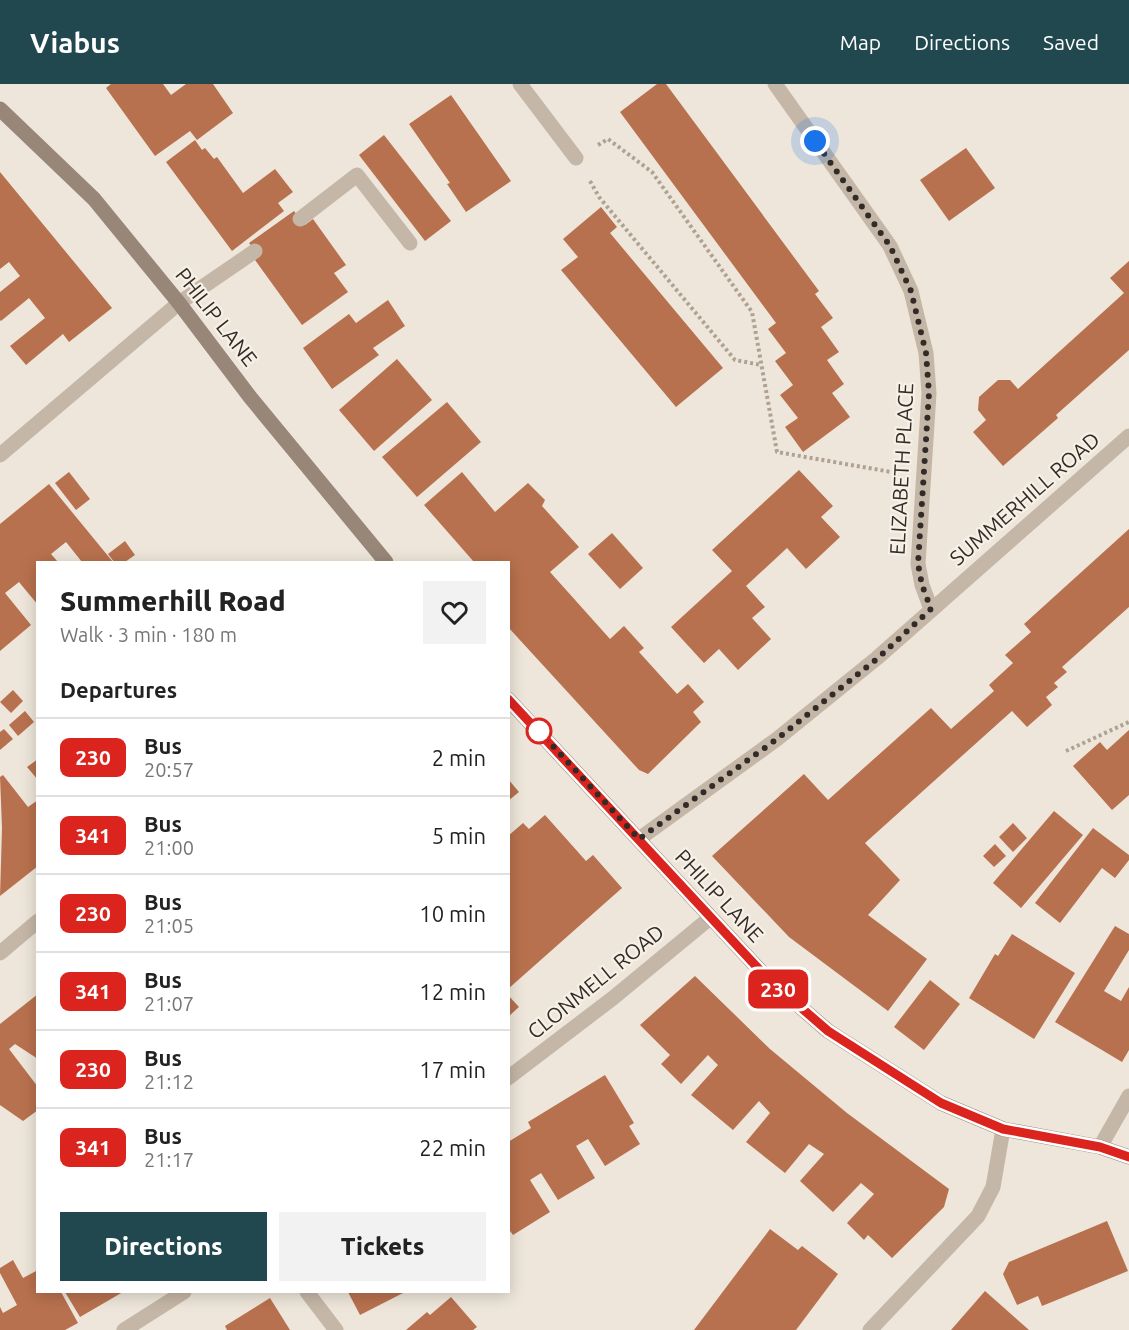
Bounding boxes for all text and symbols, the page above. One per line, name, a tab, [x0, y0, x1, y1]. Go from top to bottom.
text: Viabus	[30, 27, 120, 58]
text: Map	[840, 30, 881, 54]
text: Directions	[914, 30, 1010, 54]
text: Saved	[1043, 30, 1099, 54]
your location	[800, 126, 830, 156]
street label: PHILIP LANE	[171, 263, 262, 370]
street label: ELIZABETH PLACE	[885, 382, 917, 555]
street label: SUMMERHILL ROAD	[945, 427, 1104, 570]
button: heart	[423, 581, 486, 644]
text: Summerhill Road	[60, 585, 286, 616]
text: Walk · 3 min · 180 m	[60, 623, 237, 646]
text: Departures	[60, 677, 177, 702]
unlabelled marker	[526, 718, 552, 744]
text: Bus	[144, 733, 182, 758]
text: 230	[75, 745, 111, 769]
text: 2 min	[432, 745, 486, 770]
text: 20:57	[144, 758, 194, 781]
text: Bus	[144, 811, 182, 836]
text: 341	[75, 823, 111, 847]
text: 5 min	[432, 823, 486, 848]
text: 21:00	[144, 836, 194, 859]
street label: PHILIP LANE	[671, 844, 769, 947]
text: Bus	[144, 889, 182, 914]
text: 230	[75, 901, 111, 925]
text: 10 min	[419, 901, 486, 926]
text: 21:05	[144, 914, 194, 937]
street label: CLONMELL ROAD	[523, 919, 668, 1043]
text: Bus	[144, 967, 182, 992]
line badge: 230	[744, 970, 812, 1008]
text: 230	[760, 977, 796, 1001]
text: 341	[75, 979, 111, 1003]
text: 12 min	[419, 979, 486, 1004]
text: 21:07	[144, 992, 194, 1015]
text: Bus	[144, 1045, 182, 1070]
text: 230	[75, 1057, 111, 1081]
text: 17 min	[419, 1057, 486, 1082]
text: 21:12	[144, 1070, 194, 1093]
text: Bus	[144, 1123, 182, 1148]
text: 341	[75, 1135, 111, 1159]
text: 22 min	[419, 1135, 486, 1160]
text: 21:17	[144, 1148, 194, 1171]
button: Directions	[60, 1212, 267, 1281]
button: Tickets	[279, 1212, 486, 1281]

